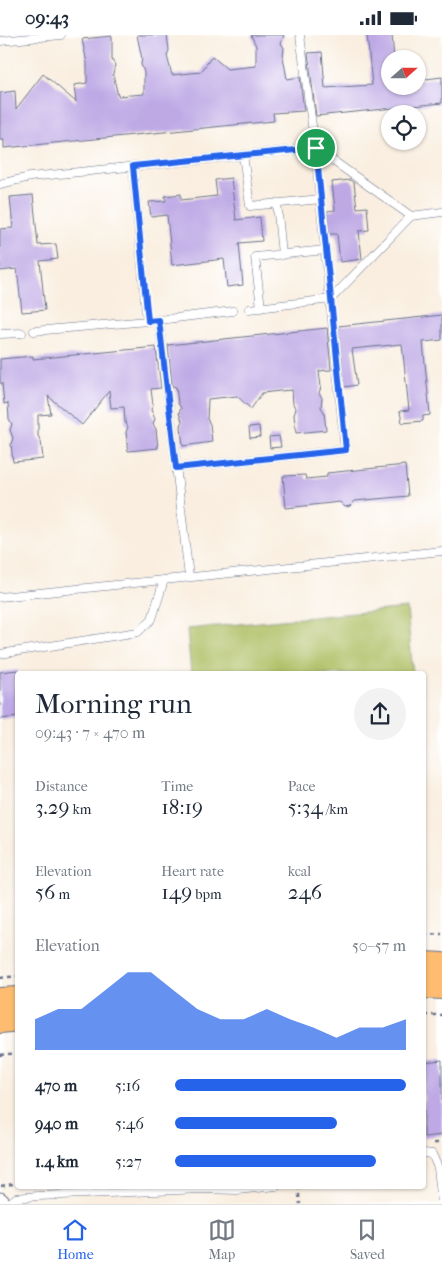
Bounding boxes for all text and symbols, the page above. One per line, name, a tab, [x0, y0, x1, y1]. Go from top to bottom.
text: 09:43	[25, 7, 69, 29]
north arrow	[381, 50, 426, 95]
map controls	[381, 50, 426, 150]
button: locate	[381, 105, 426, 150]
pin	[295, 127, 337, 169]
icon: arrive	[302, 134, 330, 162]
text: Morning run	[35, 687, 192, 720]
button: share	[354, 688, 406, 740]
text: 09:43 · 7 × 470 m	[35, 723, 145, 742]
text: Distance	[35, 778, 88, 795]
text: Time	[161, 778, 193, 795]
text: Pace	[288, 778, 316, 795]
text: 3.29	[35, 795, 69, 819]
text: 18:19	[161, 795, 203, 819]
text: 5:34	[288, 795, 323, 819]
text: km	[69, 801, 91, 818]
text: /km	[323, 801, 348, 818]
text: Elevation	[35, 863, 92, 880]
text: Heart rate	[161, 863, 224, 880]
text: kcal	[288, 863, 311, 880]
text: 56	[35, 880, 55, 904]
text: 149	[161, 880, 192, 904]
text: 246	[288, 880, 322, 904]
text: m	[55, 886, 70, 903]
text: bpm	[192, 886, 222, 903]
text: Elevation	[35, 936, 100, 955]
text: 50–57 m	[352, 936, 406, 955]
text: 470 m	[35, 1076, 77, 1095]
text: 5:16	[115, 1076, 140, 1095]
text: 940 m	[35, 1114, 78, 1133]
text: 5:46	[115, 1114, 144, 1133]
text: 1.4 km	[35, 1152, 79, 1171]
text: 5:27	[115, 1152, 142, 1171]
tab: Home	[57, 1216, 94, 1263]
tab: Map	[208, 1216, 236, 1263]
tab: Saved	[350, 1216, 385, 1263]

